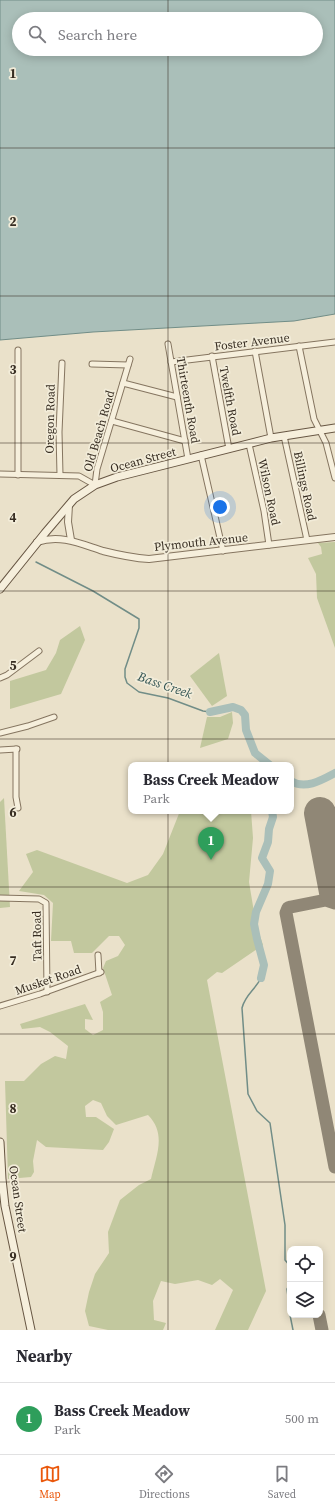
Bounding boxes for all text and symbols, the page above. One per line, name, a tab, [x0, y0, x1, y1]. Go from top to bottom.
search box	[12, 12, 323, 56]
icon: search	[26, 23, 48, 45]
text: Search here	[58, 24, 137, 45]
text: 1	[9, 65, 17, 82]
text: 2	[9, 213, 17, 230]
street label: Foster Avenue	[214, 329, 290, 355]
street label: Thirteenth Road	[172, 355, 204, 445]
text: 3	[9, 361, 17, 378]
street label: Twelfth Road	[215, 365, 245, 437]
street label: Oregon Road	[41, 384, 59, 454]
street label: Old Beach Road	[80, 388, 118, 474]
street label: Ocean Street	[108, 444, 178, 476]
street label: Billings Road	[290, 450, 320, 522]
street label: Wilson Road	[254, 457, 284, 527]
your location	[210, 497, 230, 517]
text: 4	[9, 509, 17, 526]
street label: Plymouth Avenue	[153, 529, 249, 555]
text: 5	[9, 657, 17, 674]
water label: Bass Creek	[135, 667, 195, 702]
popup	[128, 762, 294, 814]
text: Bass Creek Meadow	[143, 769, 279, 790]
text: Park	[143, 790, 170, 807]
text: 6	[9, 804, 17, 821]
pin: 1	[198, 827, 224, 860]
street label: Taft Road	[29, 910, 45, 961]
text: 7	[9, 952, 17, 969]
street label: Musket Road	[13, 961, 83, 999]
text: 8	[9, 1100, 17, 1117]
street label: Ocean Street	[5, 1164, 31, 1234]
map controls	[287, 1246, 323, 1318]
button: locate	[287, 1246, 323, 1282]
text: 9	[9, 1248, 17, 1265]
button: layers	[287, 1282, 323, 1318]
text: Nearby	[16, 1344, 72, 1368]
text: Bass Creek Meadow	[54, 1400, 190, 1421]
text: 1	[25, 1410, 33, 1427]
text: 500 m	[285, 1410, 319, 1427]
text: Park	[54, 1421, 81, 1438]
tab: Map	[39, 1463, 61, 1502]
tab: Directions	[139, 1463, 190, 1502]
tab: Saved	[268, 1463, 296, 1502]

